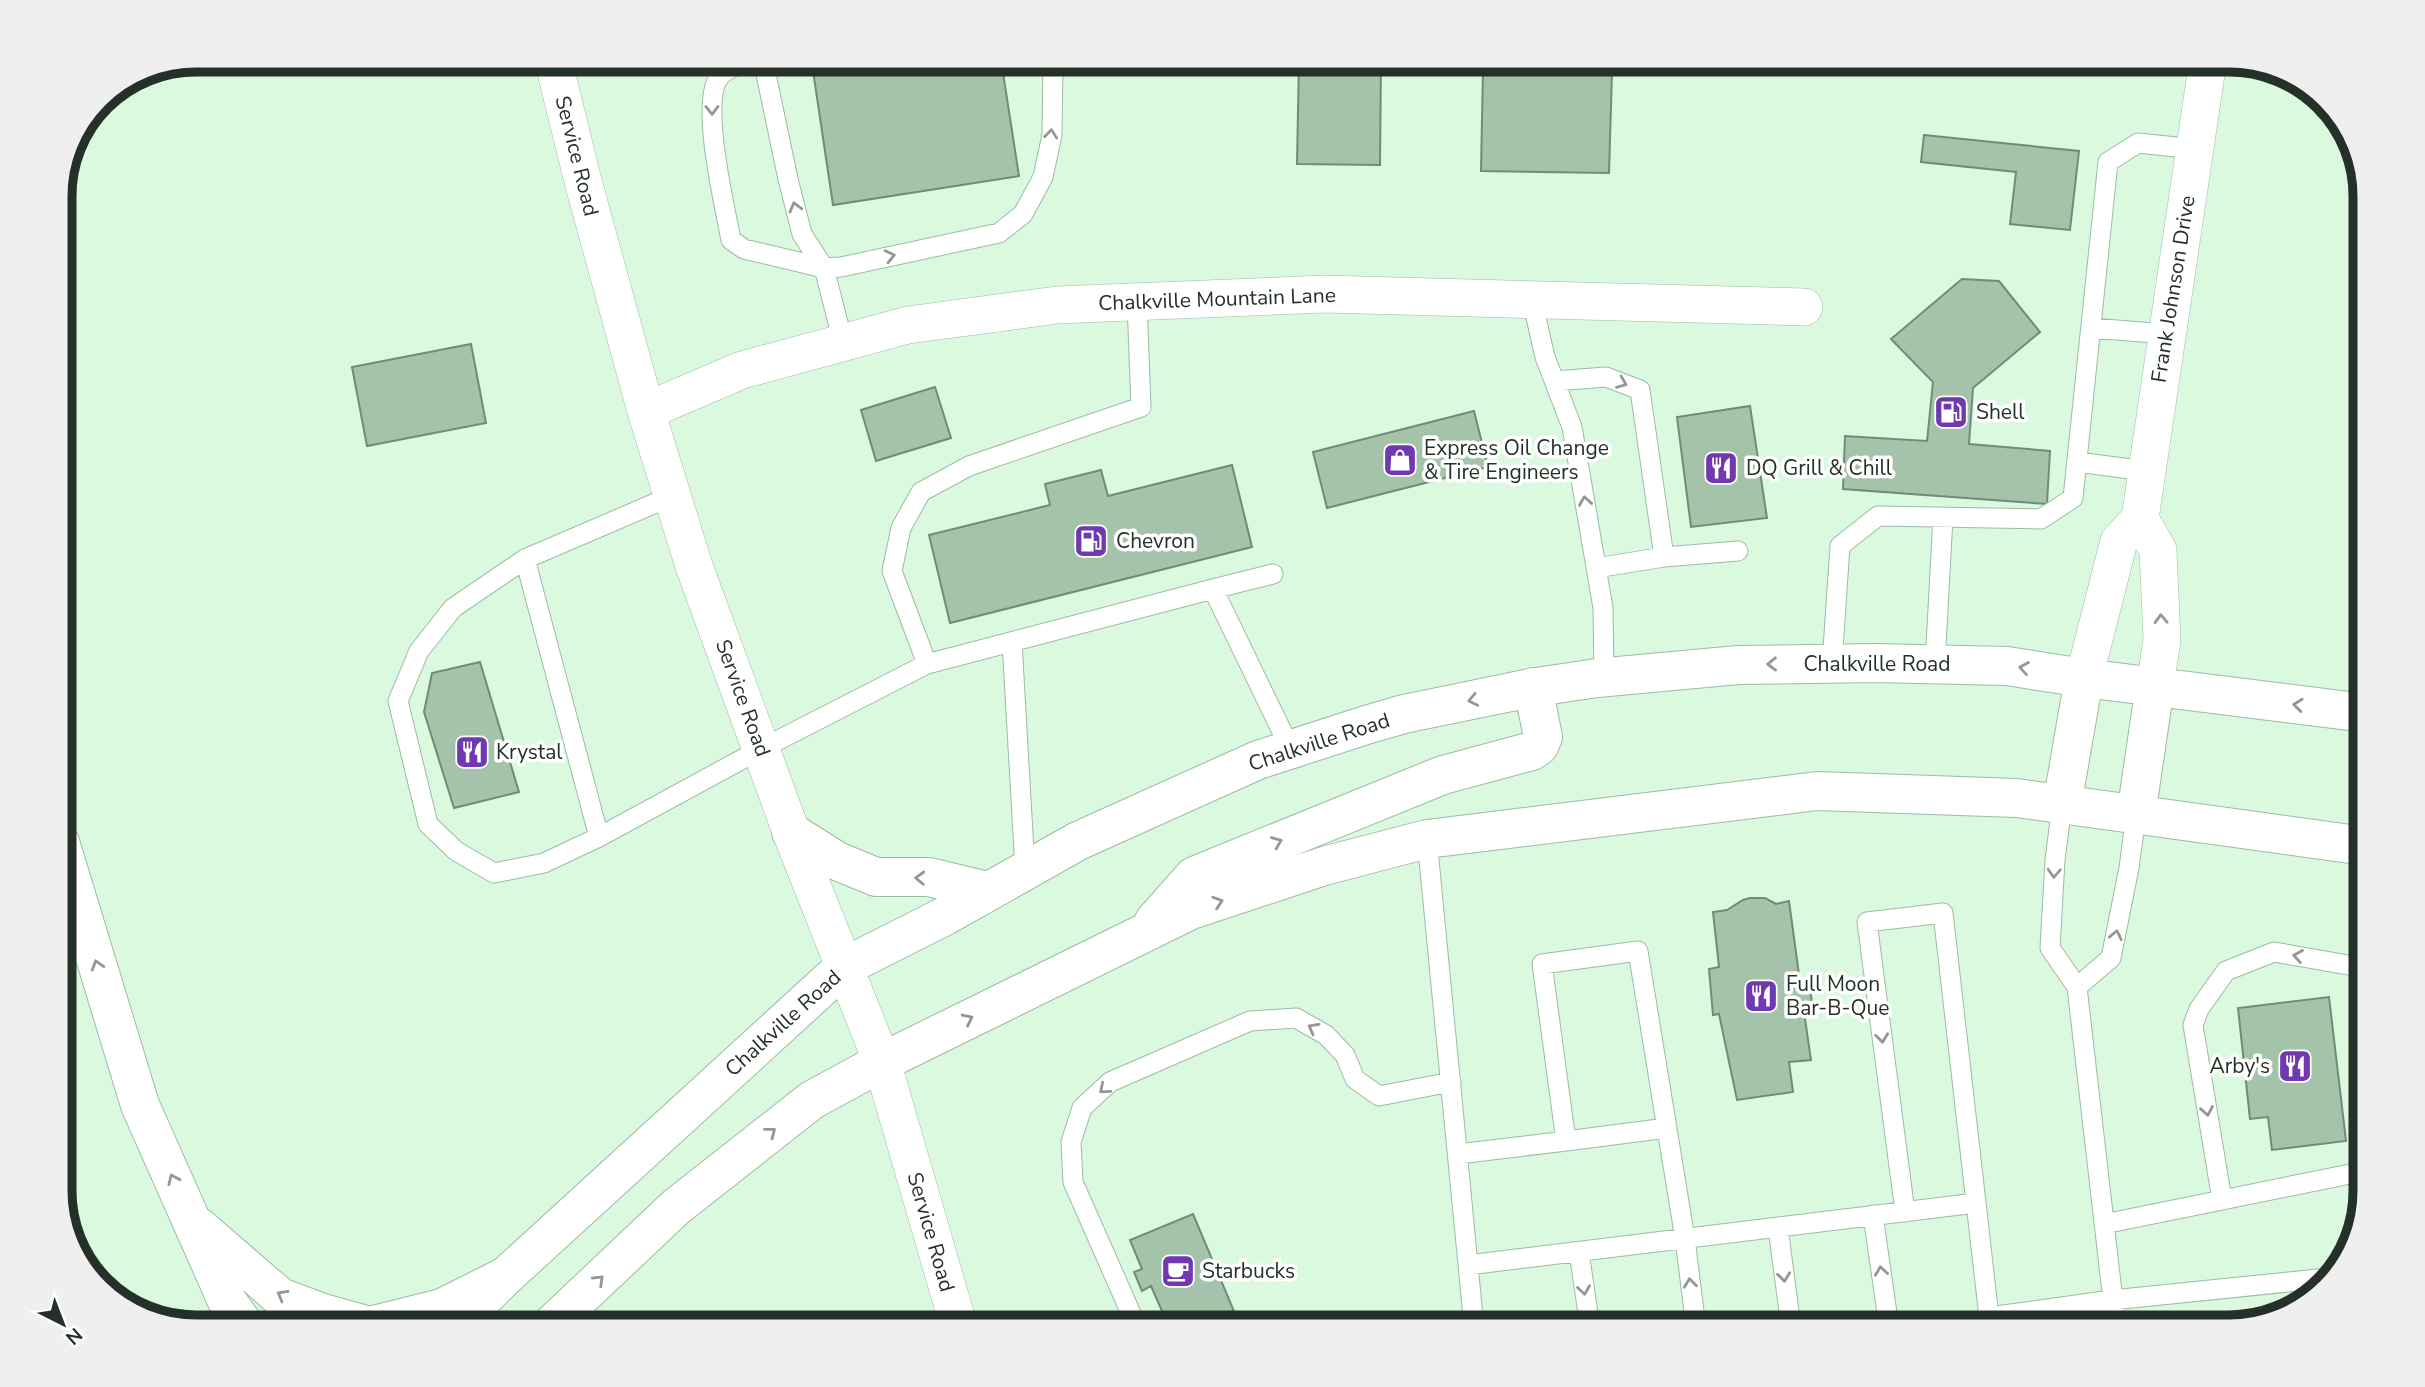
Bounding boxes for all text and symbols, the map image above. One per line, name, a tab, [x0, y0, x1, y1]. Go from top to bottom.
street label: Service Road	[549, 93, 605, 219]
one-way arrow	[704, 105, 720, 115]
one-way arrow	[1044, 128, 1059, 140]
street label: Frank Johnson Drive	[2144, 194, 2202, 384]
one-way arrow	[789, 201, 803, 213]
one-way arrow	[884, 249, 896, 264]
street label: Chalkville Mountain Lane	[1098, 281, 1336, 317]
one-way arrow	[1614, 375, 1627, 389]
fuel station icon: Shell	[1932, 393, 1970, 431]
place label: Shell	[1976, 398, 2025, 426]
place label: Express Oil Change & Tire Engineers	[1424, 434, 1609, 486]
shop icon: Express Oil Change & Tire Engineers	[1381, 441, 1419, 479]
restaurant icon: DQ Grill & Chill	[1702, 449, 1740, 487]
place label: DQ Grill & Chill	[1746, 454, 1893, 482]
one-way arrow	[1578, 495, 1593, 507]
fuel station icon: Chevron	[1072, 522, 1110, 560]
place label: Chevron	[1116, 527, 1195, 555]
one-way arrow	[2154, 613, 2169, 624]
street label: Service Road	[709, 635, 777, 761]
street label: Chalkville Road	[1803, 650, 1951, 678]
one-way arrow	[1766, 656, 1777, 672]
one-way arrow	[2018, 661, 2030, 676]
one-way arrow	[1467, 691, 1479, 706]
one-way arrow	[2292, 697, 2304, 712]
street label: Chalkville Road	[1245, 706, 1393, 778]
restaurant icon: Krystal	[453, 733, 491, 771]
place label: Krystal	[496, 738, 563, 766]
one-way arrow	[1271, 837, 1283, 851]
one-way arrow	[2047, 868, 2062, 879]
one-way arrow	[914, 870, 925, 885]
one-way arrow	[1211, 895, 1223, 910]
one-way arrow	[2107, 929, 2122, 941]
one-way arrow	[2292, 949, 2304, 964]
one-way arrow	[91, 959, 106, 971]
street label: Chalkville Road	[719, 963, 847, 1083]
place label: Full Moon Bar-B-Que	[1786, 970, 1889, 1022]
restaurant icon: Full Moon Bar-B-Que	[1742, 977, 1780, 1015]
one-way arrow	[961, 1014, 973, 1028]
one-way arrow	[1308, 1023, 1320, 1036]
one-way arrow	[1874, 1032, 1889, 1044]
restaurant icon: Arby's	[2276, 1047, 2314, 1085]
place label: Arby's	[2210, 1052, 2270, 1080]
one-way arrow	[1099, 1081, 1112, 1093]
one-way arrow	[2199, 1106, 2214, 1117]
one-way arrow	[763, 1128, 775, 1141]
street label: Service Road	[901, 1169, 961, 1295]
one-way arrow	[167, 1174, 181, 1186]
cafe icon: Starbucks	[1159, 1252, 1197, 1290]
place label: Starbucks	[1202, 1257, 1295, 1285]
one-way arrow	[1874, 1265, 1889, 1277]
one-way arrow	[1777, 1271, 1792, 1283]
one-way arrow	[591, 1276, 604, 1289]
one-way arrow	[1683, 1277, 1698, 1289]
one-way arrow	[1577, 1284, 1592, 1295]
north arrow	[28, 1289, 98, 1359]
one-way arrow	[276, 1290, 289, 1303]
text: N	[60, 1321, 88, 1350]

